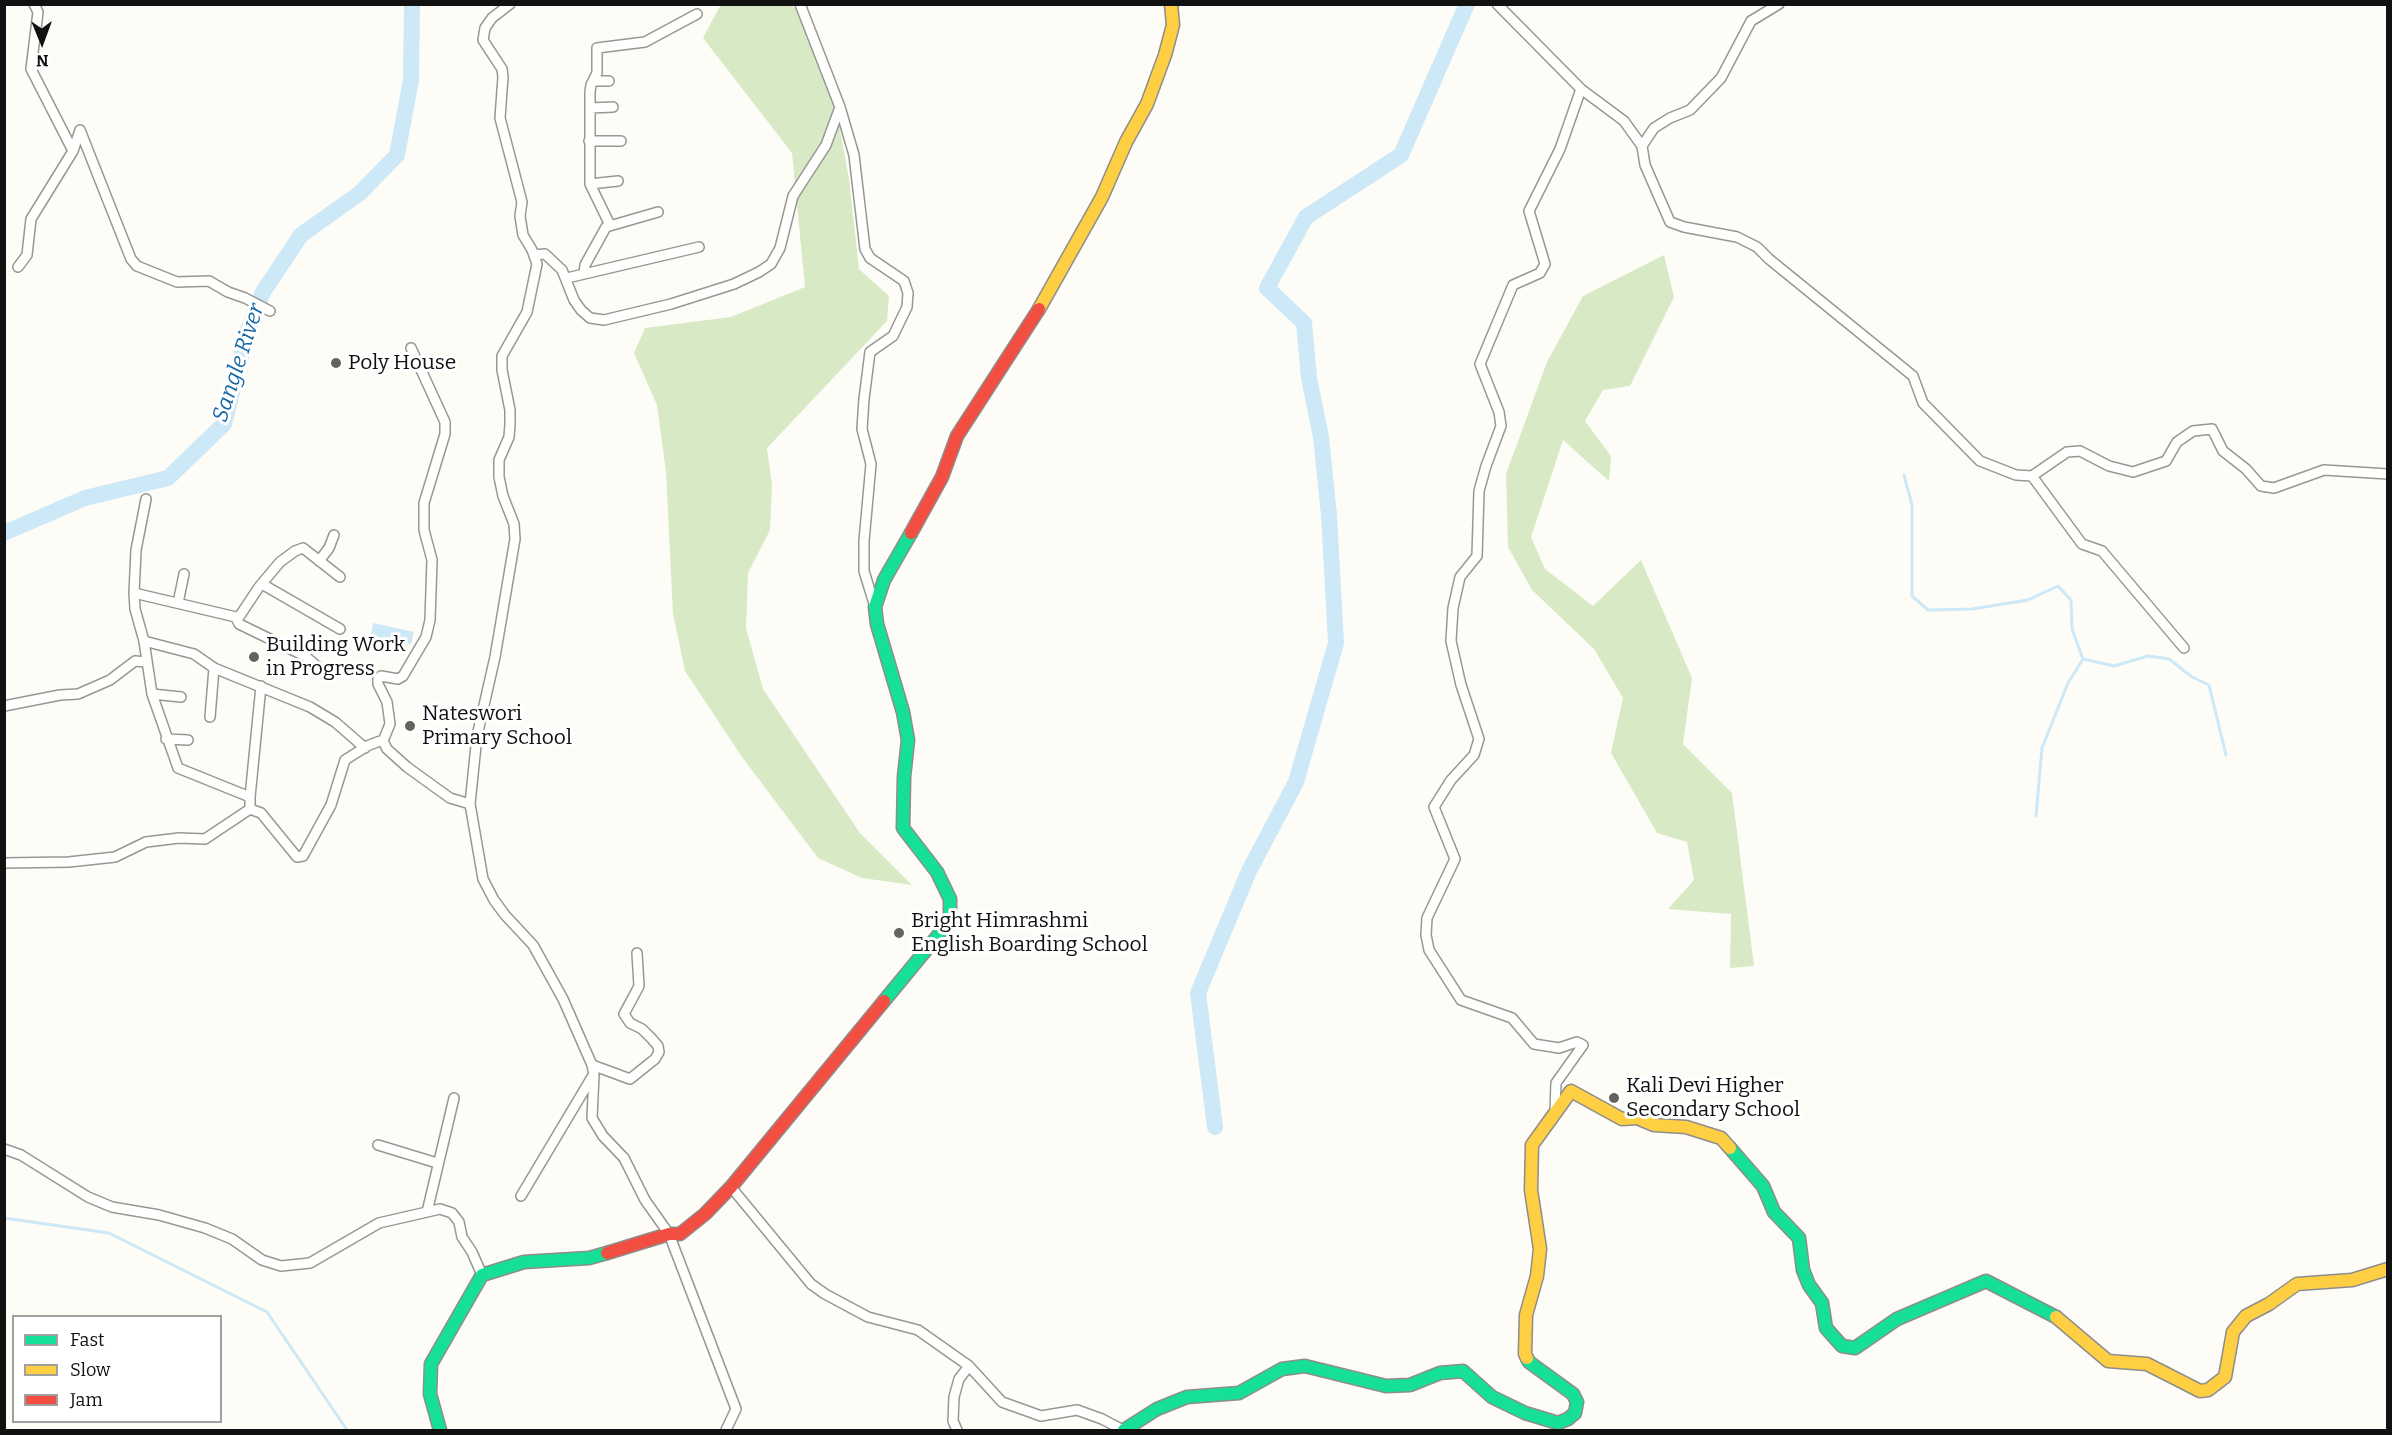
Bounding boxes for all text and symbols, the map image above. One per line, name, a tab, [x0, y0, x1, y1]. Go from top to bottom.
north arrow	[12, 12, 72, 72]
text: N	[36, 51, 49, 70]
water label: Sangle River	[207, 300, 271, 426]
place label: Poly House	[348, 350, 456, 376]
marker: Poly House	[329, 356, 343, 370]
place label: Building Work in Progress	[266, 632, 405, 682]
marker: Building Work in Progress	[247, 650, 261, 664]
place label: Nateswori Primary School	[422, 701, 572, 751]
marker: Nateswori Primary School	[403, 719, 417, 733]
place label: Bright Himrashmi English Boarding School	[911, 908, 1148, 958]
marker: Bright Himrashmi English Boarding School	[892, 926, 906, 940]
place label: Kali Devi Higher Secondary School	[1626, 1073, 1800, 1123]
marker: Kali Devi Higher Secondary School	[1607, 1091, 1621, 1105]
legend	[12, 1315, 222, 1423]
text: Fast	[70, 1329, 105, 1351]
text: Slow	[70, 1359, 110, 1381]
text: Jam	[70, 1389, 103, 1411]

